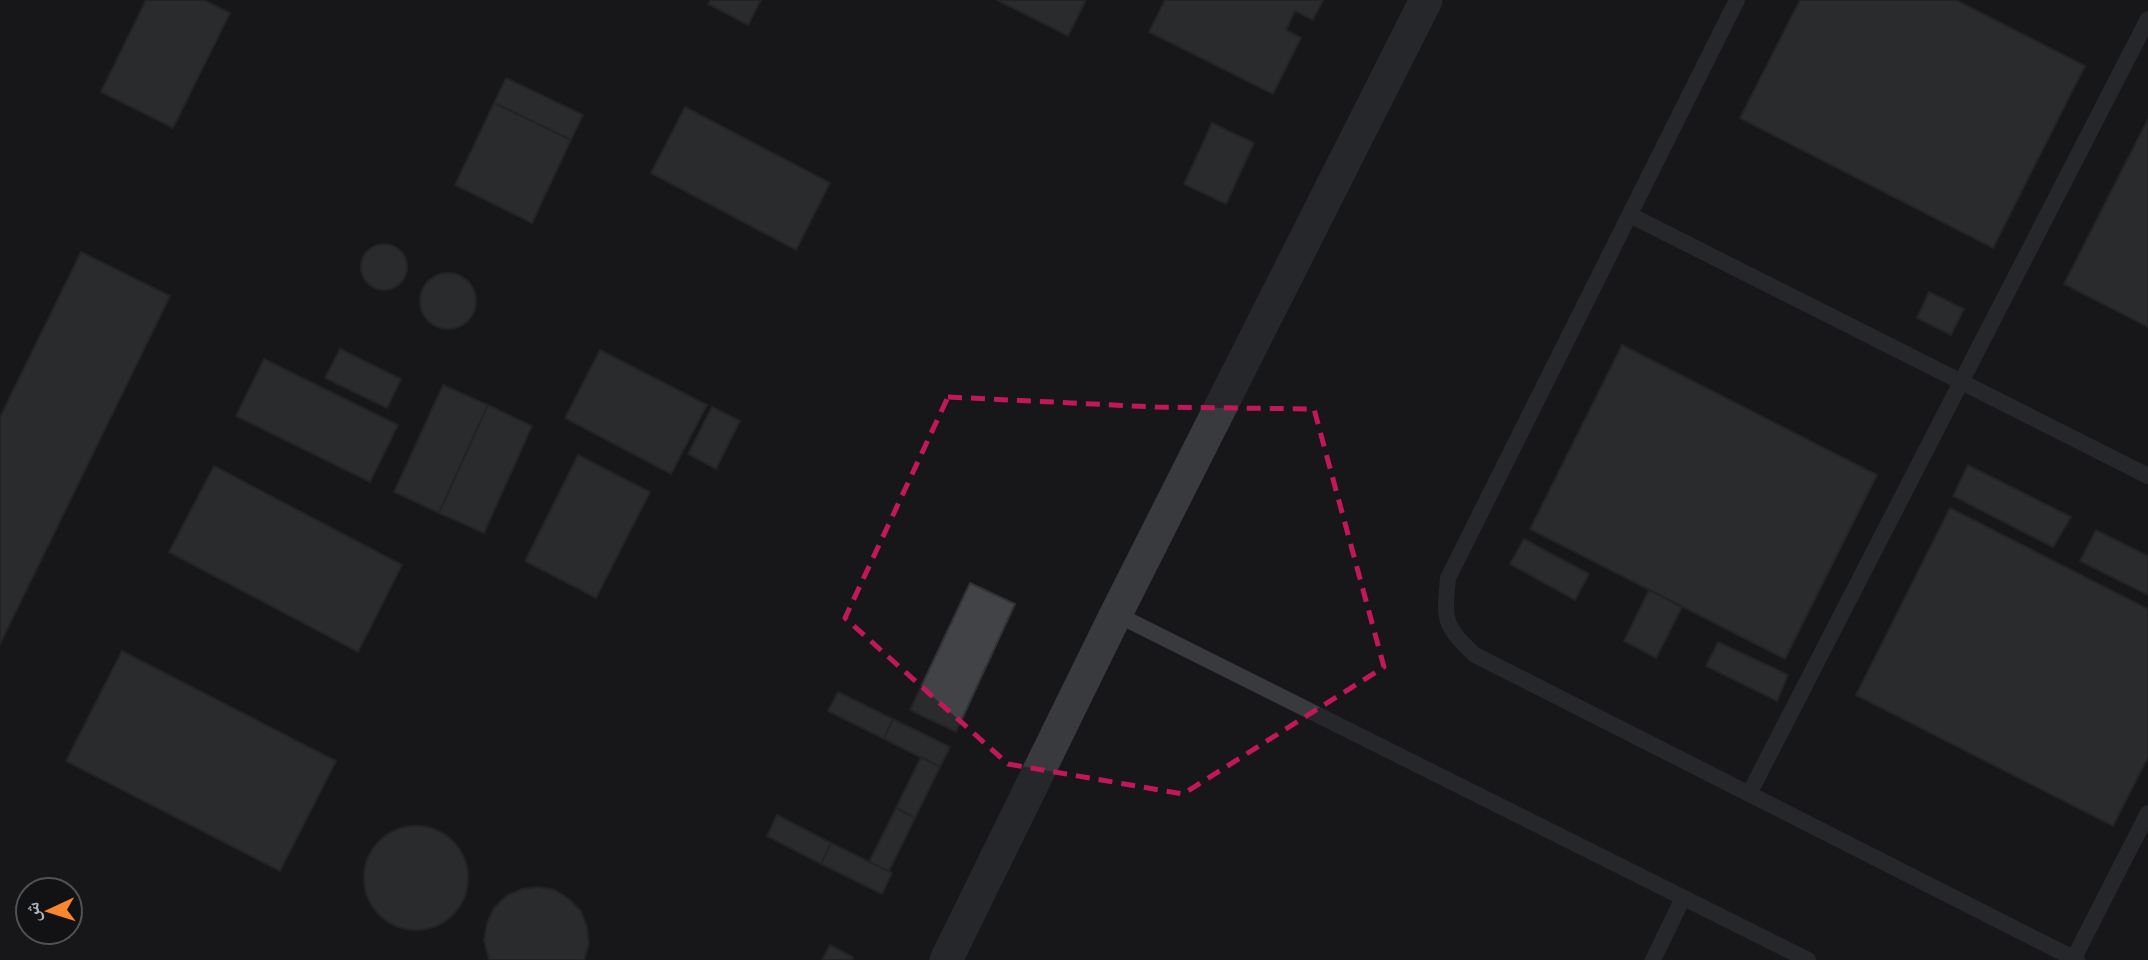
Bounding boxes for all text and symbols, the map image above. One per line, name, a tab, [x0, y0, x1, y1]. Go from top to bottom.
north arrow	[14, 876, 84, 946]
text: ش	[21, 901, 45, 923]

